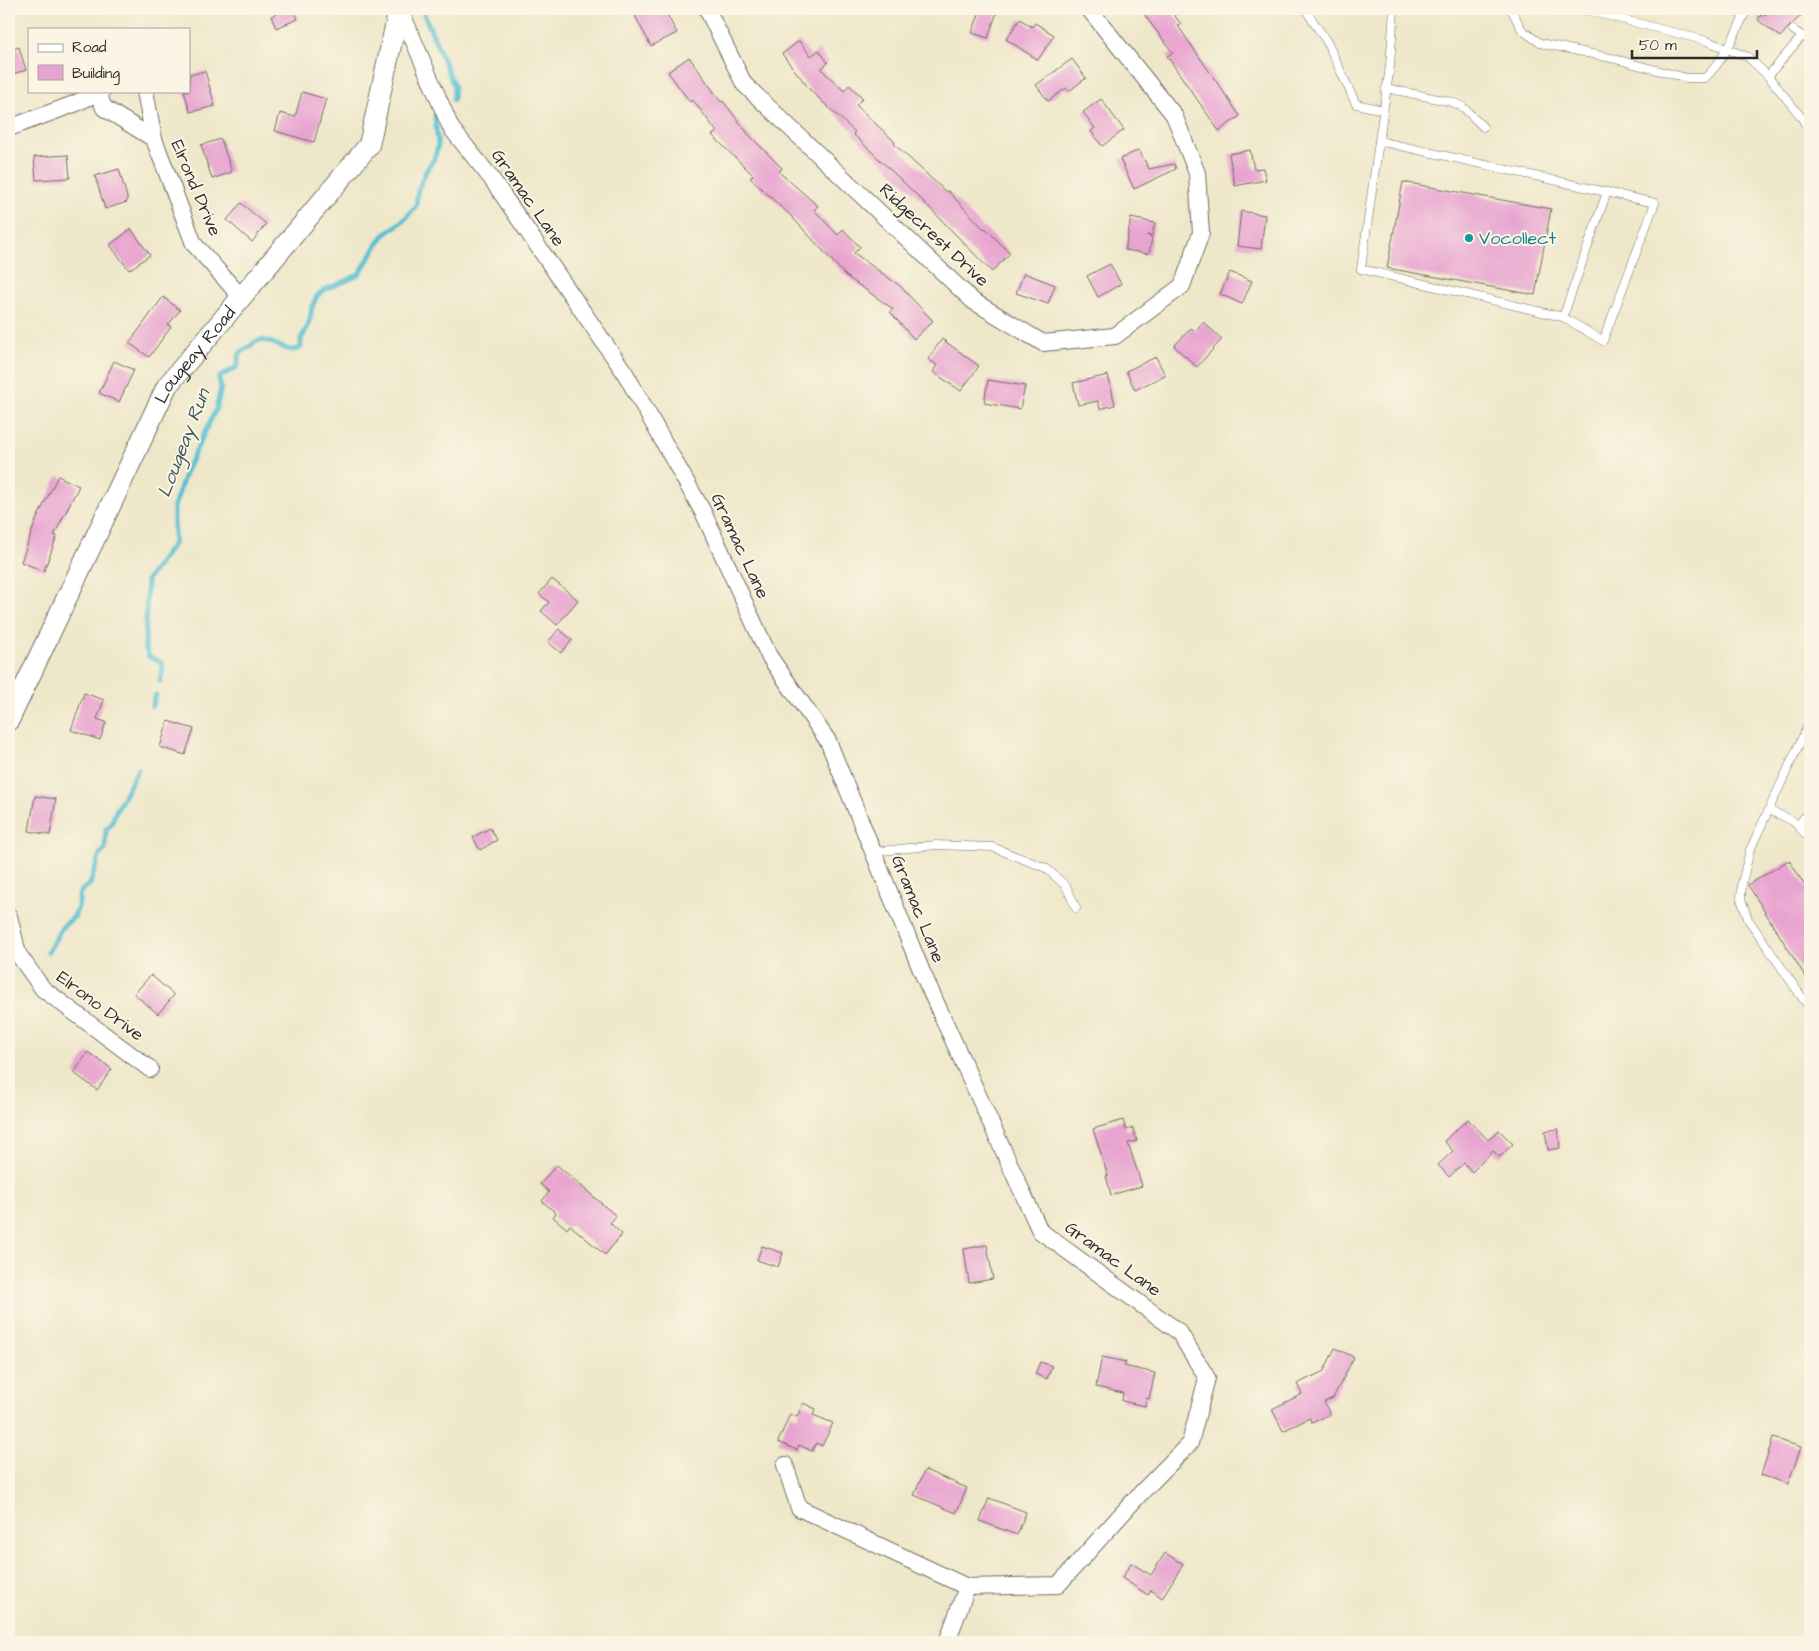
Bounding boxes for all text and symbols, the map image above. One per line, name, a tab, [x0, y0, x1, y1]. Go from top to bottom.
legend	[28, 28, 190, 92]
scale bar	[1632, 28, 1756, 60]
text: 50 m	[1639, 35, 1677, 56]
text: Road	[72, 37, 107, 58]
text: Building	[72, 63, 120, 85]
street label: Elrond Drive	[164, 136, 228, 240]
street label: Gramac Lane	[485, 144, 571, 252]
street label: Ridgecrest Drive	[873, 178, 995, 293]
place label: Vocollect	[1479, 226, 1557, 251]
marker: Vocollect	[1463, 232, 1475, 244]
street label: Lougeay Road	[148, 301, 241, 407]
water label: Lougeay Run	[151, 384, 218, 501]
street label: Gramac Lane	[705, 489, 775, 603]
street label: Gramac Lane	[885, 852, 951, 967]
street label: Elrono Drive	[51, 965, 149, 1047]
street label: Gramac Lane	[1060, 1215, 1167, 1303]

